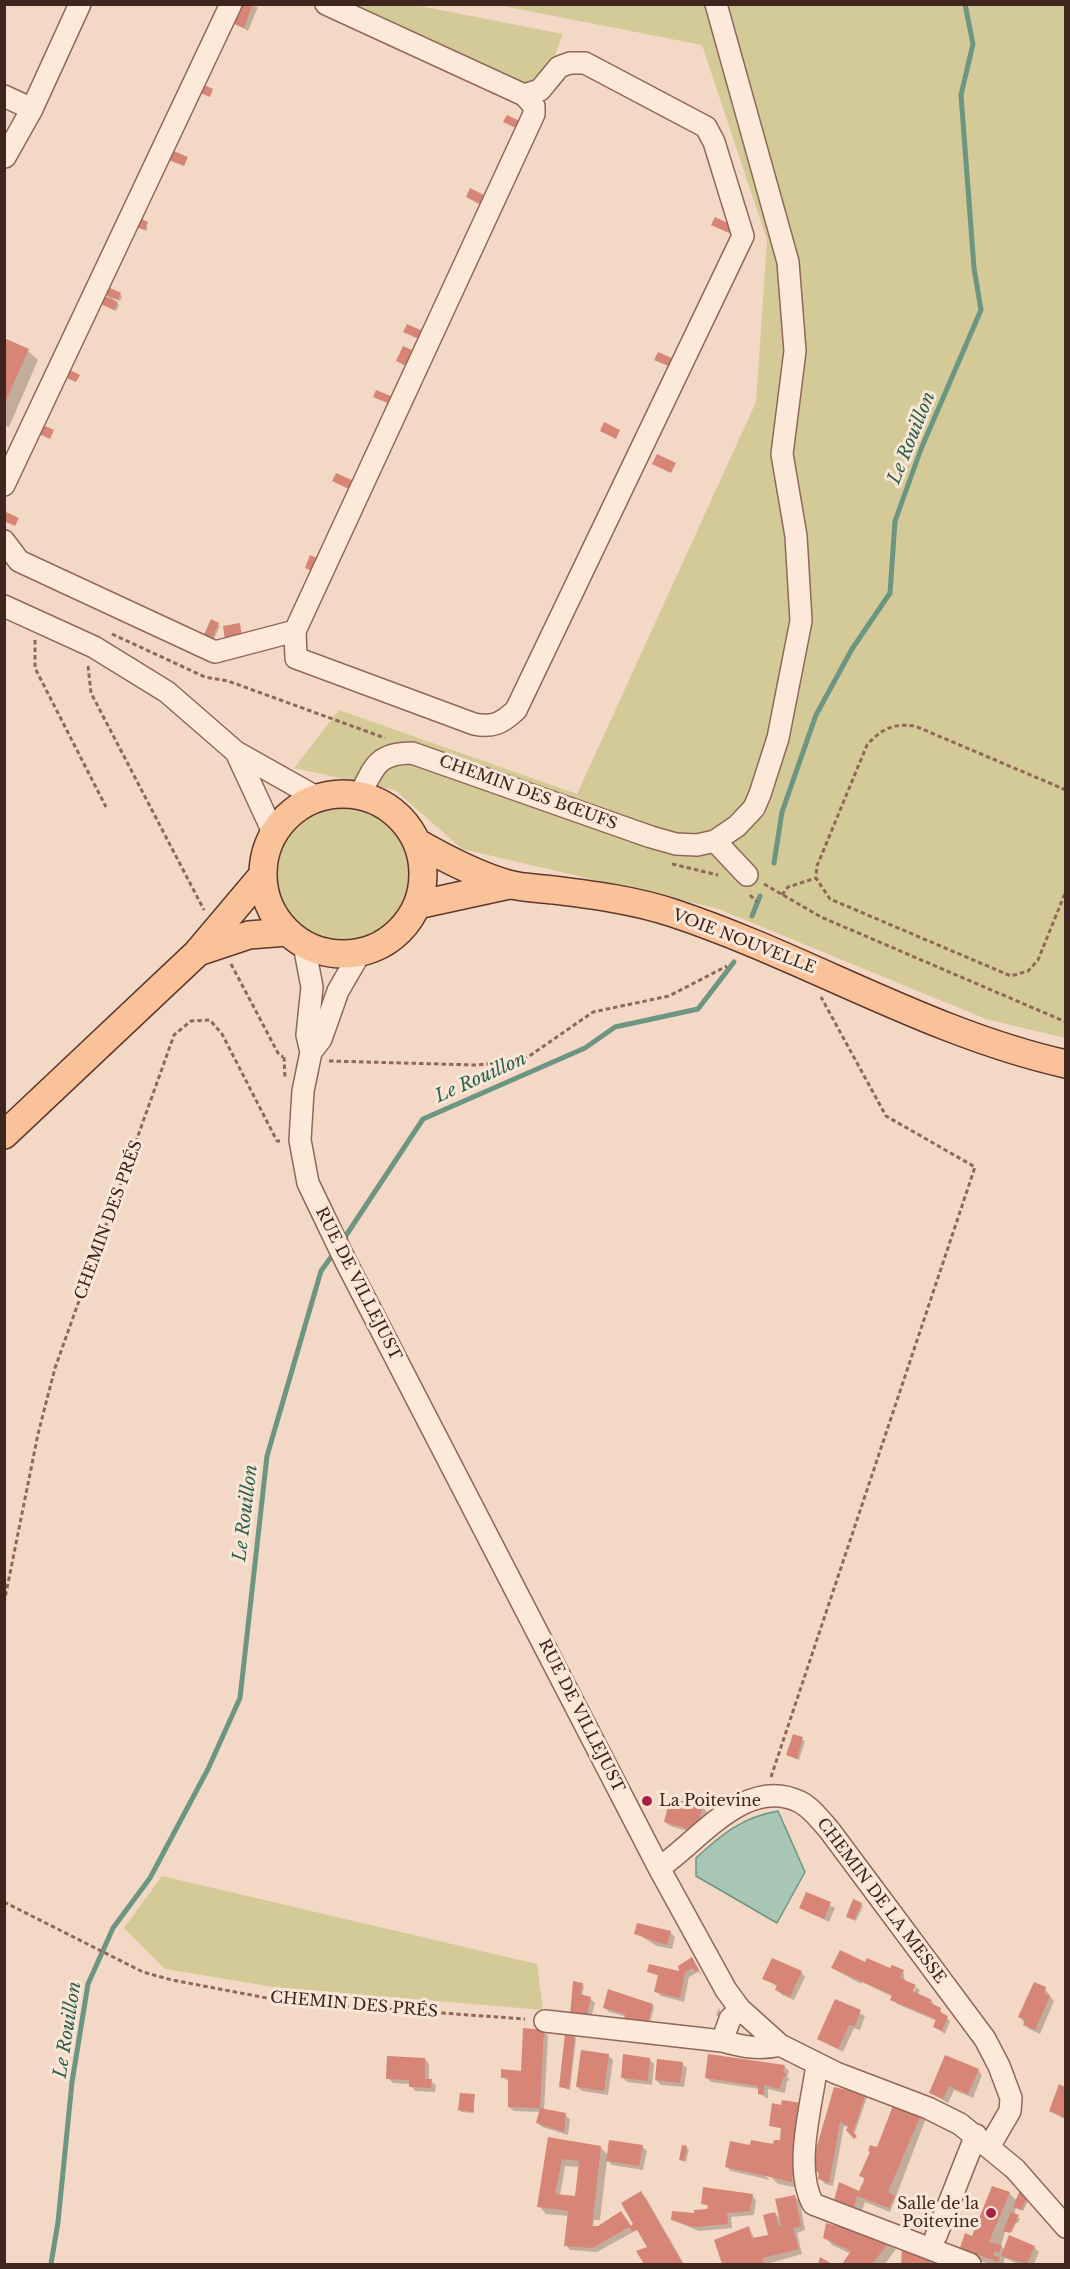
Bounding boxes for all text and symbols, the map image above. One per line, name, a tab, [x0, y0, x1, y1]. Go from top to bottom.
water label: Le Rouillon	[884, 389, 940, 487]
street label: CHEMIN DES BŒUFS	[436, 752, 620, 834]
street label: VOIE NOUVELLE	[670, 906, 818, 978]
water label: Le Rouillon	[432, 1048, 530, 1108]
street label: CHEMIN DES PRÉS	[71, 1138, 147, 1302]
street label: RUE DE VILLEJUST	[311, 1204, 405, 1364]
water label: Le Rouillon	[229, 1463, 263, 1563]
street label: RUE DE VILLEJUST	[534, 1636, 628, 1796]
place label: La Poitevine	[659, 1791, 761, 1811]
marker: La Poitevine	[640, 1794, 654, 1808]
street label: CHEMIN DE LA MESSE	[812, 1814, 950, 1988]
water label: Le Rouillon	[50, 1980, 86, 2080]
street label: CHEMIN DES PRÉS	[269, 1988, 439, 2022]
place label: Salle de la Poitevine	[897, 2194, 979, 2232]
marker: Salle de la Poitevine	[984, 2206, 998, 2220]

